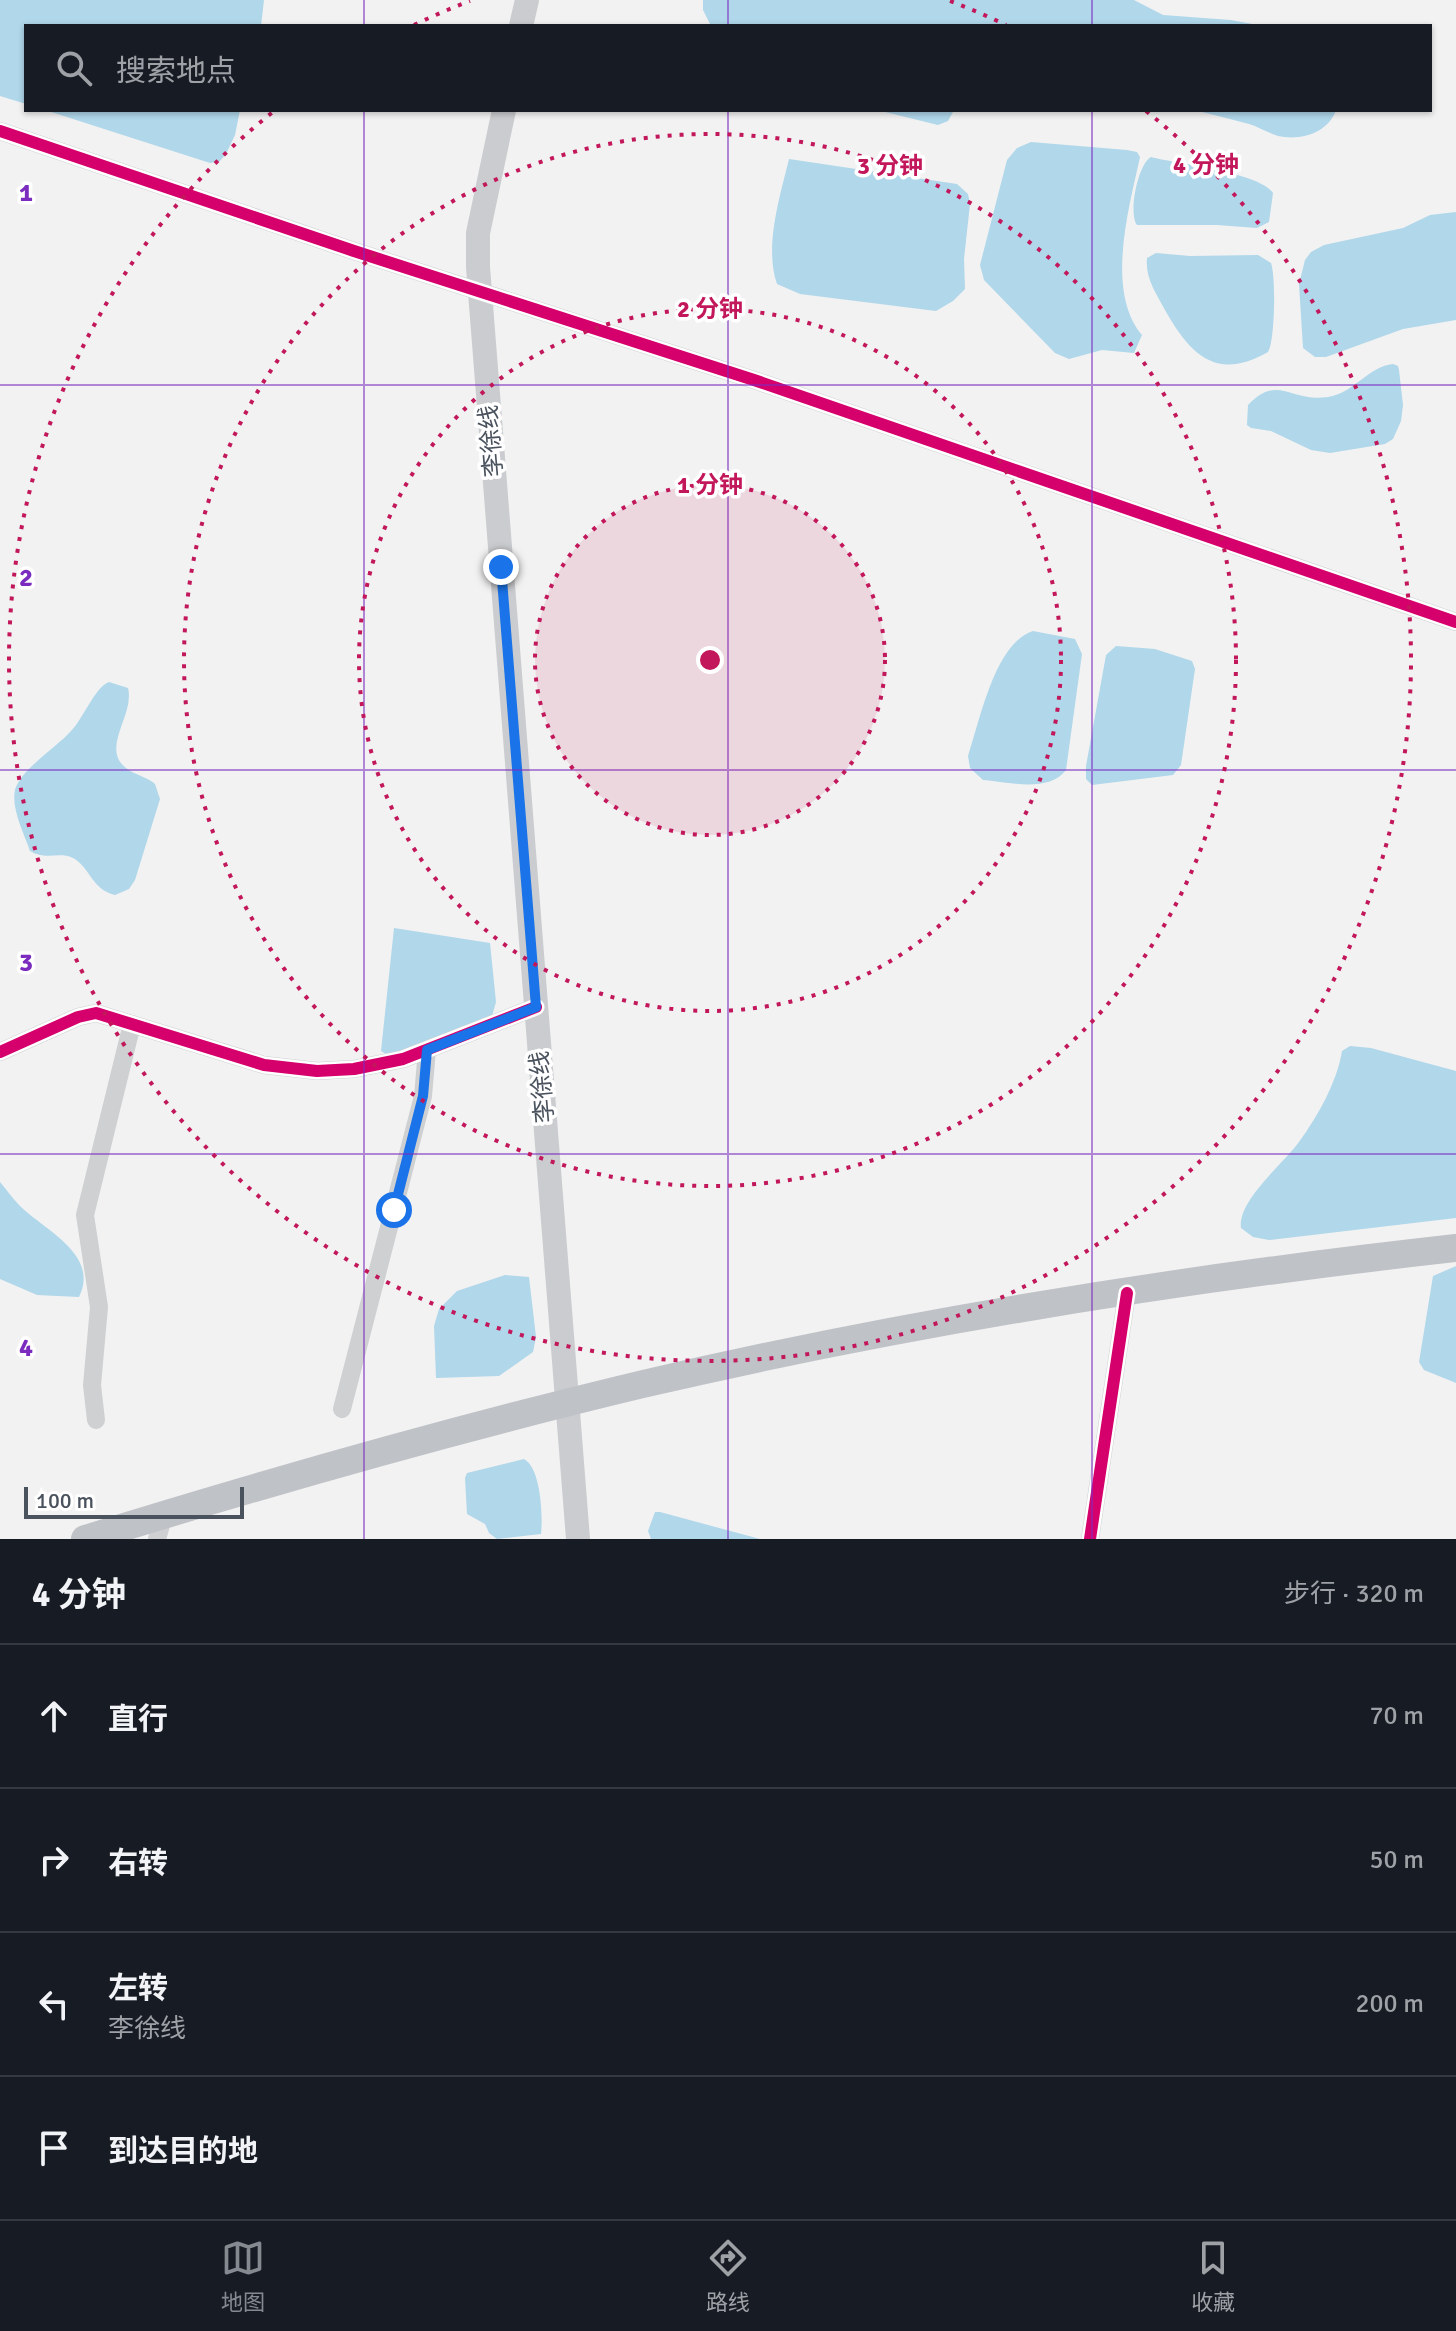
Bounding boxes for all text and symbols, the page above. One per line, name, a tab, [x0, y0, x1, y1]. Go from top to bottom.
search box	[24, 24, 1432, 112]
icon: search	[52, 46, 96, 90]
text: 搜索地点	[116, 53, 236, 90]
text: 4 分钟	[1173, 150, 1239, 180]
text: 3 分钟	[857, 151, 923, 181]
text: 1	[19, 177, 33, 209]
text: 2 分钟	[677, 294, 743, 324]
street label: 李徐线	[473, 404, 509, 478]
text: 1 分钟	[677, 470, 743, 500]
route end	[483, 549, 519, 585]
text: 2	[19, 562, 33, 594]
centre of rings	[696, 646, 724, 674]
text: 3	[19, 947, 33, 979]
street label: 李徐线	[524, 1050, 560, 1124]
route start	[376, 1192, 412, 1228]
text: 4	[19, 1332, 33, 1364]
scale bar	[24, 1483, 244, 1519]
text: 100 m	[36, 1487, 94, 1514]
text: 4 分钟	[32, 1574, 126, 1616]
text: 步行 · 320 m	[1284, 1578, 1424, 1610]
icon: ahead	[32, 1694, 76, 1738]
text: 70 m	[1369, 1700, 1424, 1732]
text: 直行	[108, 1701, 168, 1738]
icon: right	[32, 1838, 76, 1882]
text: 50 m	[1369, 1844, 1424, 1876]
text: 右转	[108, 1845, 168, 1882]
text: 左转	[108, 1970, 168, 2007]
icon: left	[32, 1982, 76, 2026]
text: 200 m	[1355, 1988, 1424, 2020]
text: 李徐线	[108, 2013, 186, 2045]
icon: arrive	[32, 2126, 76, 2170]
text: 到达目的地	[108, 2133, 258, 2170]
tab: 地图	[221, 2236, 265, 2316]
tab: 路线	[706, 2236, 750, 2316]
tab: 收藏	[1191, 2236, 1235, 2316]

